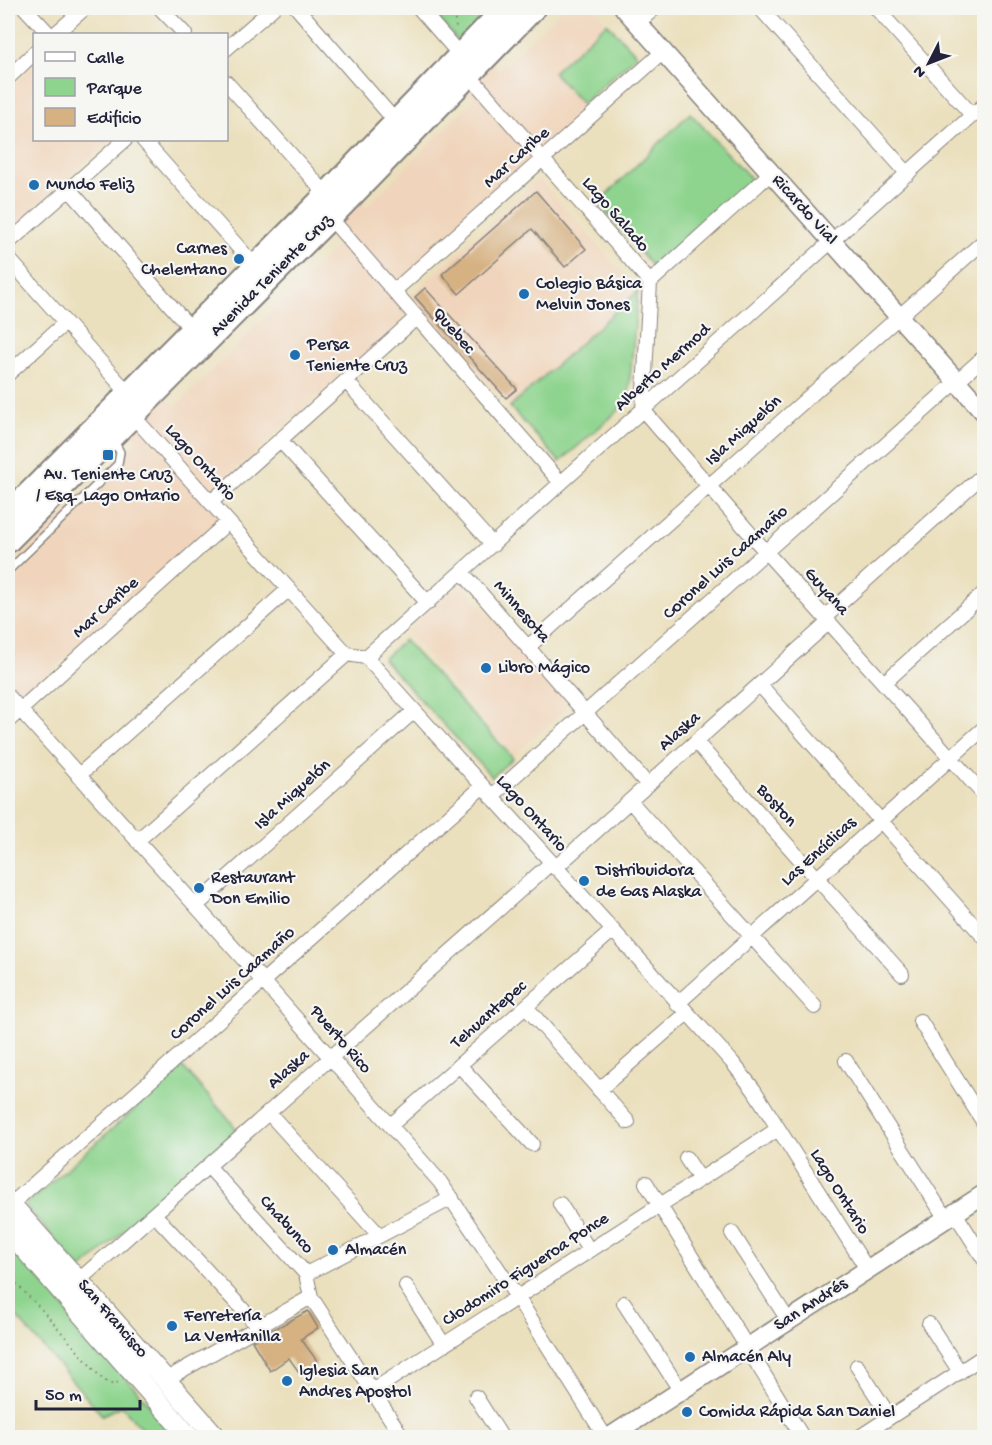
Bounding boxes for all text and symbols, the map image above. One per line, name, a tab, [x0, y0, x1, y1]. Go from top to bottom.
legend	[33, 33, 228, 141]
north arrow	[899, 33, 959, 93]
text: Calle	[87, 49, 125, 70]
text: N	[910, 60, 931, 81]
text: Parque	[86, 79, 143, 100]
text: Edificio	[87, 109, 141, 130]
street label: Mar Caribe	[480, 122, 555, 193]
street label: Ricardo Vial	[767, 170, 841, 250]
street label: Lago Salado	[577, 173, 653, 257]
place label: Mundo Feliz	[46, 175, 135, 196]
marker: Mundo Feliz	[27, 178, 41, 192]
street label: Avenida Teniente Cruz	[206, 209, 339, 342]
place label: Carnes Chelentano	[141, 239, 228, 281]
marker: Carnes Chelentano	[232, 252, 246, 266]
place label: Colegio Básica Melvin Jones	[536, 274, 643, 316]
marker: Colegio Básica Melvin Jones	[517, 287, 531, 301]
street label: Quebec	[427, 303, 479, 359]
street label: Alberto Mermod	[611, 319, 716, 416]
place label: Persa Teniente Cruz	[306, 335, 408, 377]
marker: Persa Teniente Cruz	[288, 348, 302, 362]
street label: Isla Miquelón	[701, 391, 787, 471]
street label: Lago Ontario	[160, 420, 240, 506]
marker: Av. Teniente Cruz / Esq. Lago Ontario	[101, 448, 115, 462]
place label: Av. Teniente Cruz / Esq. Lago Ontario	[36, 465, 180, 507]
street label: Coronel Luis Caamaño	[659, 501, 793, 625]
street label: Guyana	[799, 564, 854, 621]
street label: Mar Caribe	[69, 572, 144, 643]
street label: Minnesota	[488, 576, 555, 648]
place label: Libro Mágico	[498, 658, 590, 679]
marker: Libro Mágico	[479, 661, 493, 675]
street label: Alaska	[655, 707, 706, 756]
street label: Isla Miquelón	[250, 755, 336, 835]
street label: Lago Ontario	[491, 771, 571, 857]
street label: Boston	[751, 779, 801, 832]
street label: Las Encíclicas	[777, 812, 862, 891]
place label: Distribuidora de Gas Alaska	[595, 861, 703, 903]
place label: Restaurant Don Emilio	[210, 868, 296, 910]
marker: Distribuidora de Gas Alaska	[577, 874, 591, 888]
marker: Restaurant Don Emilio	[192, 881, 206, 895]
street label: Coronel Luis Caamaño	[166, 922, 300, 1046]
street label: Tehuantepec	[446, 976, 532, 1054]
street label: Puerto Rico	[304, 1001, 375, 1079]
street label: Alaska	[264, 1045, 315, 1094]
street label: Lago Ontario	[804, 1145, 874, 1239]
street label: Chabunco	[254, 1191, 318, 1259]
street label: Clodomiro Figueroa Ponce	[439, 1208, 614, 1332]
place label: Almacén	[345, 1240, 407, 1261]
marker: Almacén	[326, 1243, 340, 1257]
street label: San Andrés	[770, 1273, 853, 1336]
street label: San Francisco	[72, 1275, 152, 1363]
place label: Ferretería La Ventanilla	[183, 1306, 281, 1348]
marker: Ferretería La Ventanilla	[165, 1319, 179, 1333]
place label: Almacén Aly	[702, 1347, 791, 1368]
marker: Almacén Aly	[683, 1350, 697, 1364]
place label: Iglesia San Andres Apostol	[299, 1361, 411, 1403]
scale bar	[36, 1373, 140, 1411]
marker: Iglesia San Andres Apostol	[280, 1374, 294, 1388]
text: 50 m	[45, 1386, 82, 1407]
place label: Comida Rápida San Daniel	[699, 1402, 895, 1423]
marker: Comida Rápida San Daniel	[680, 1405, 694, 1419]

